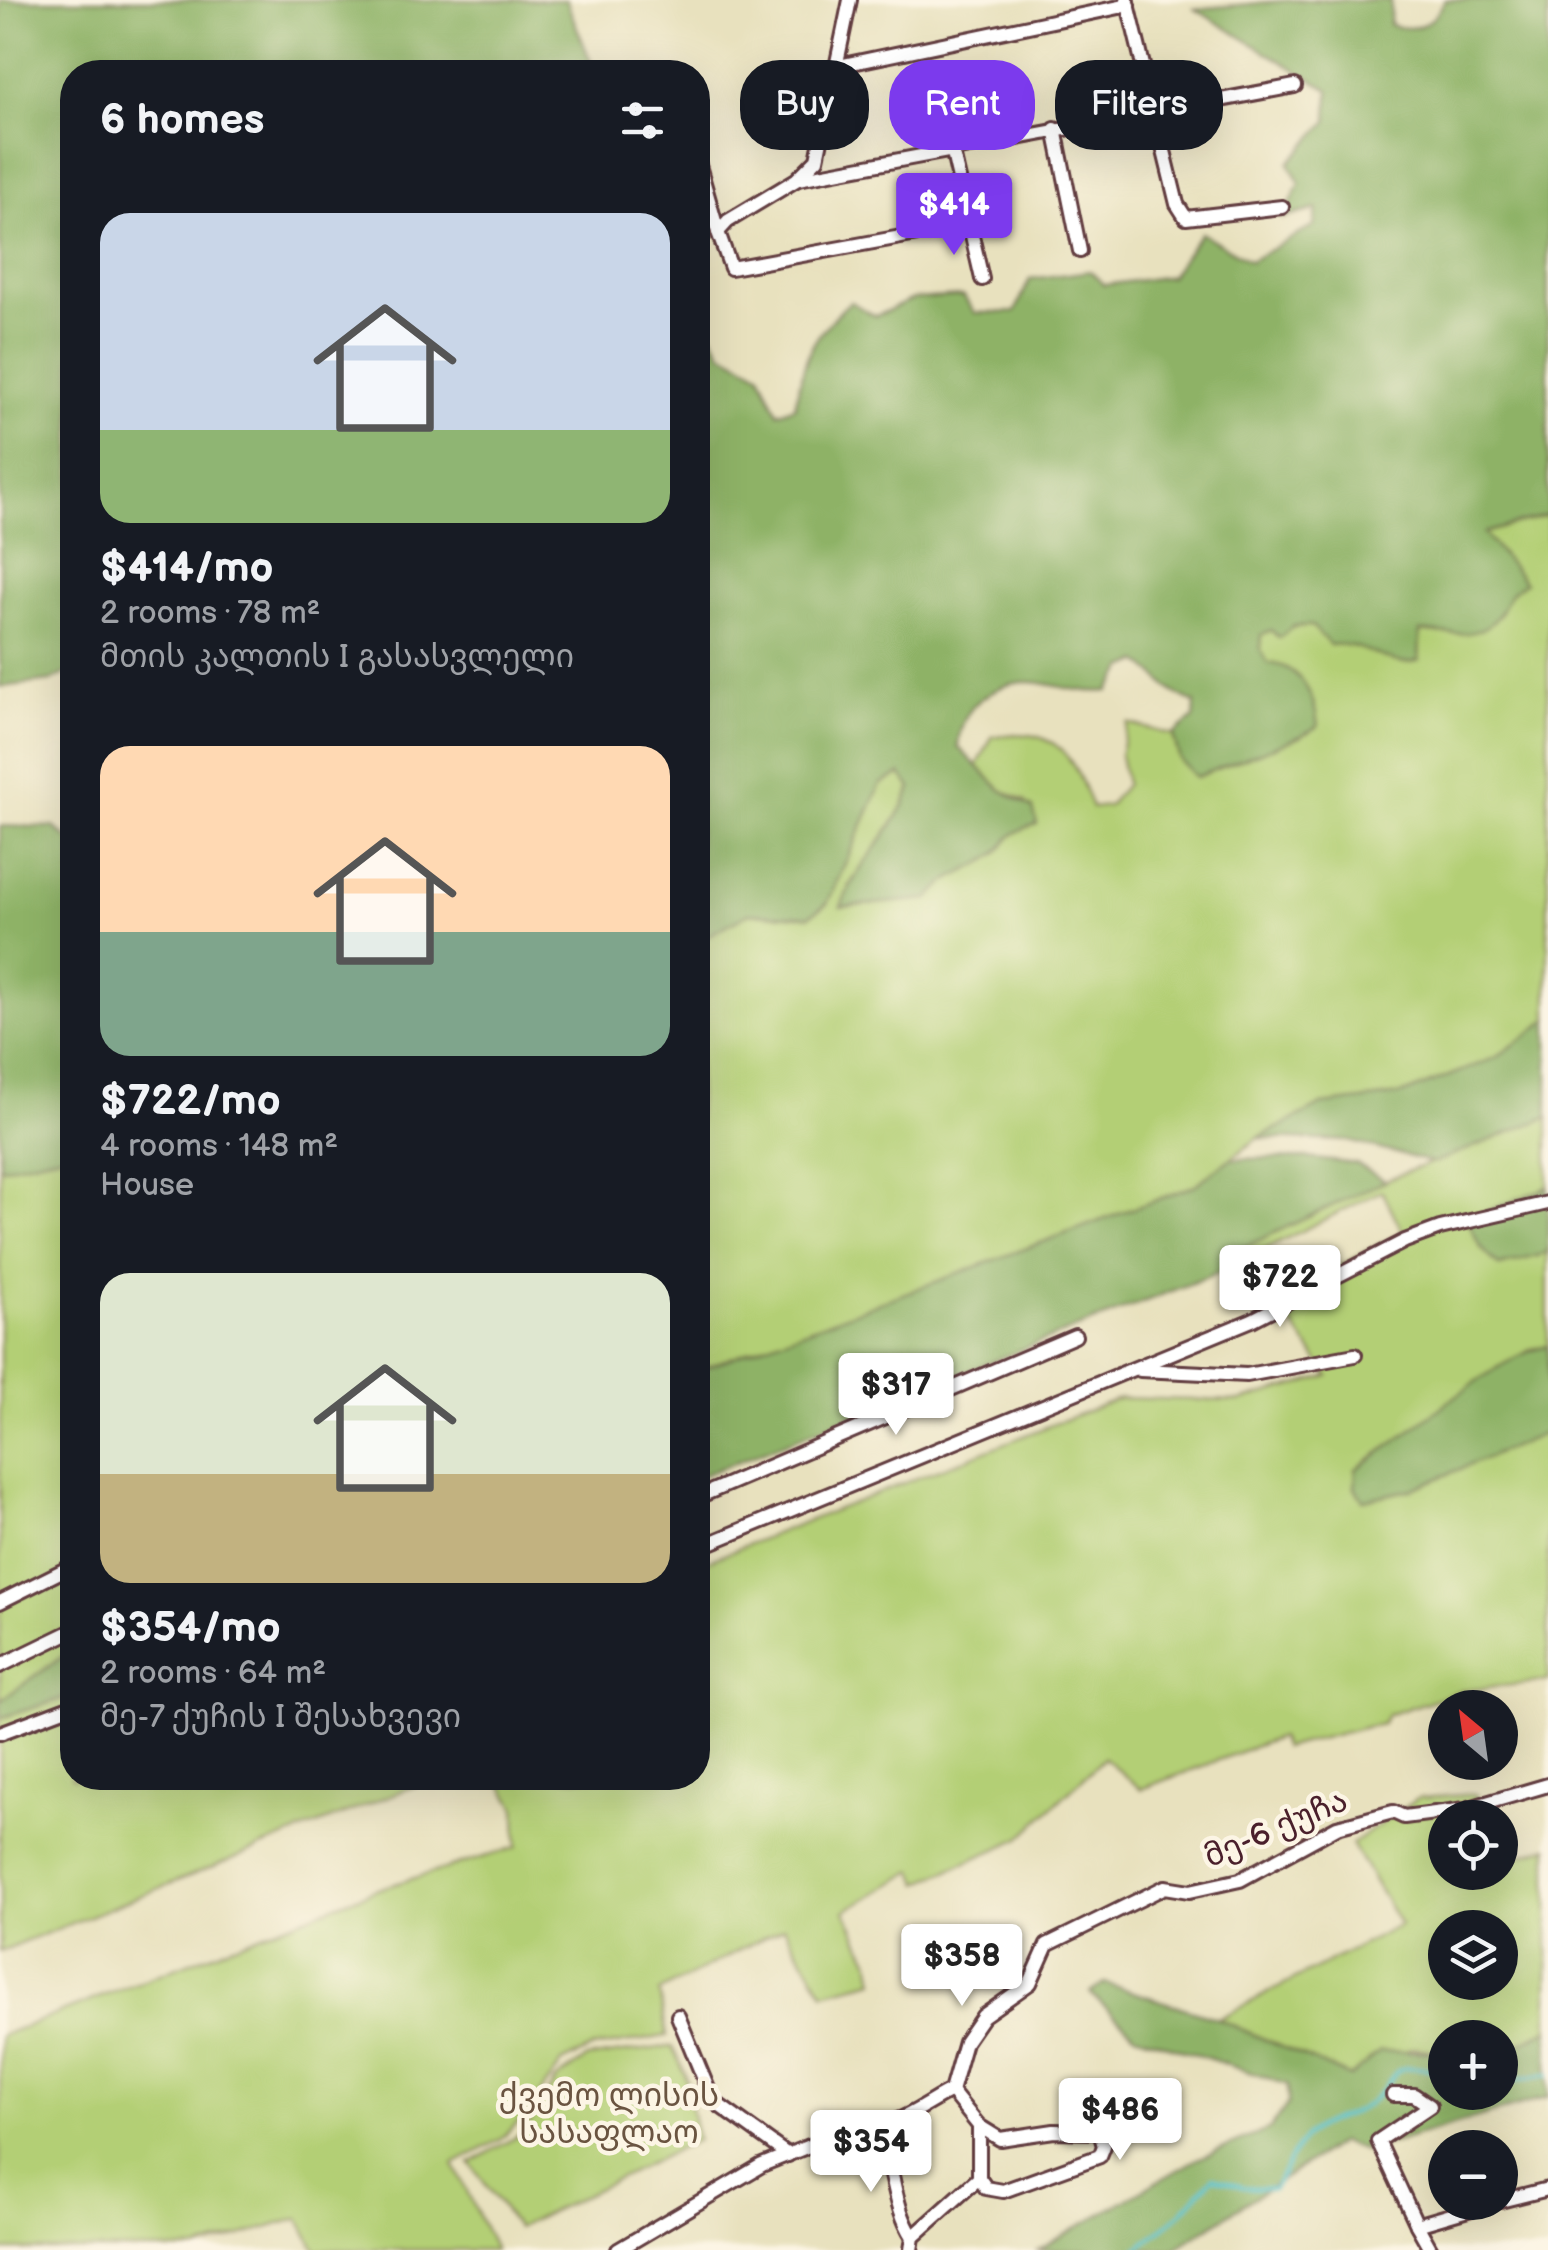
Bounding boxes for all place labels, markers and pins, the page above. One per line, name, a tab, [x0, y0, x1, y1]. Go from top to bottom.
pin: $414	[895, 173, 1013, 258]
pin: $722	[1221, 1245, 1339, 1330]
pin: $317	[837, 1353, 955, 1438]
pin: $358	[903, 1924, 1021, 2009]
pin: $486	[1061, 2078, 1179, 2163]
pin: $354	[812, 2110, 930, 2195]

